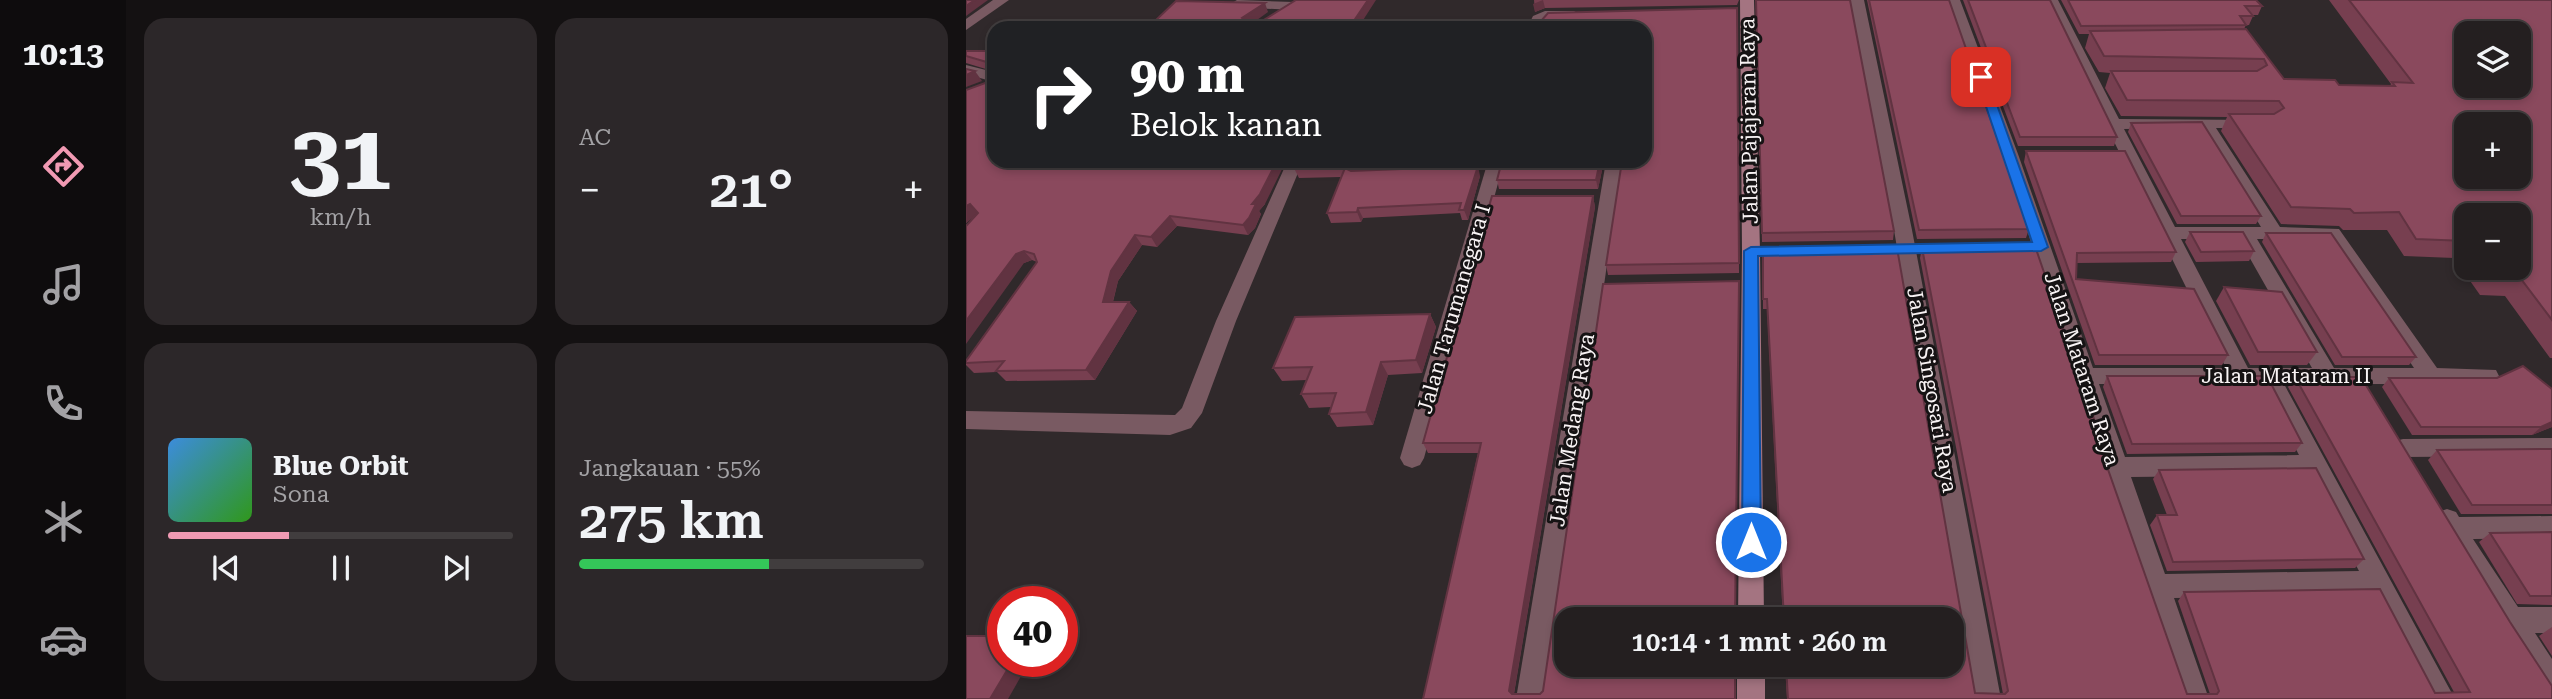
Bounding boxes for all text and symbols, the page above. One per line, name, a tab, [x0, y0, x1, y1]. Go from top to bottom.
street label: Jalan Pajajaran Raya	[1735, 17, 1763, 224]
map controls	[2454, 21, 2531, 280]
button: layers	[2454, 21, 2531, 98]
text: 10:13	[22, 35, 104, 73]
text: 90 m	[1130, 47, 1245, 104]
pin	[1951, 47, 2011, 107]
icon: right	[1015, 49, 1106, 140]
icon: arrive	[1962, 58, 2000, 96]
text: 31	[290, 105, 391, 211]
text: Belok kanan	[1130, 106, 1322, 144]
button: +	[2454, 112, 2531, 189]
text: AC	[579, 124, 611, 151]
icon: directions	[39, 142, 88, 191]
text: 21°	[710, 159, 793, 220]
text: −	[579, 168, 600, 212]
text: +	[903, 168, 924, 212]
street label: Jalan Tarumanegara I	[1413, 202, 1495, 416]
button: −	[2454, 203, 2531, 280]
text: km/h	[310, 204, 371, 231]
icon: music	[39, 260, 88, 309]
street label: Jalan Mataram Raya	[2039, 269, 2125, 470]
street label: Jalan Singosari Raya	[1902, 286, 1962, 495]
street label: Jalan Medang Raya	[1545, 331, 1599, 528]
street label: Jalan Mataram II	[2201, 364, 2371, 388]
icon: phone	[39, 379, 88, 428]
text: Blue Orbit	[273, 451, 409, 481]
text: Jangkauan · 55%	[579, 455, 761, 482]
text: Sona	[273, 481, 329, 508]
text: 275 km	[579, 490, 764, 551]
icon: climate	[39, 497, 88, 546]
position arrow	[1714, 505, 1788, 579]
icon: previous	[207, 549, 245, 587]
icon: pause	[322, 549, 360, 587]
icon: next	[437, 549, 475, 587]
speed limit sign: 40	[987, 586, 1078, 677]
icon: car	[39, 615, 88, 664]
text: 10:14 · 1 mnt · 260 m	[1631, 627, 1887, 657]

